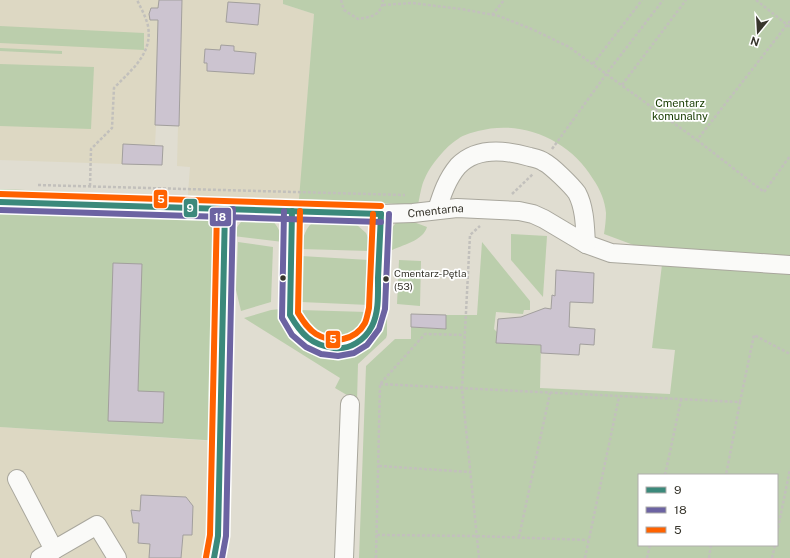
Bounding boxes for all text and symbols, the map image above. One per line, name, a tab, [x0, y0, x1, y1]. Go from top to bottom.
north arrow	[738, 12, 778, 52]
text: N	[749, 34, 761, 49]
park label: Cmentarz komunalny	[652, 97, 708, 122]
line badge: 5	[153, 189, 168, 209]
text: 5	[157, 193, 165, 205]
line badge: 9	[183, 198, 198, 218]
text: 9	[186, 202, 194, 214]
street label: Cmentarna	[407, 202, 464, 219]
line badge: 18	[209, 207, 232, 227]
text: 18	[214, 211, 226, 223]
place label: Cmentarz-Pętla (53)	[394, 267, 467, 292]
unlabelled marker	[278, 273, 288, 283]
marker: Cmentarz-Pętla (53)	[381, 274, 391, 284]
line badge: 5	[325, 330, 341, 349]
text: 5	[329, 333, 337, 345]
legend	[638, 474, 778, 546]
text: 9	[674, 483, 682, 497]
text: 18	[674, 503, 687, 517]
text: 5	[674, 523, 682, 537]

